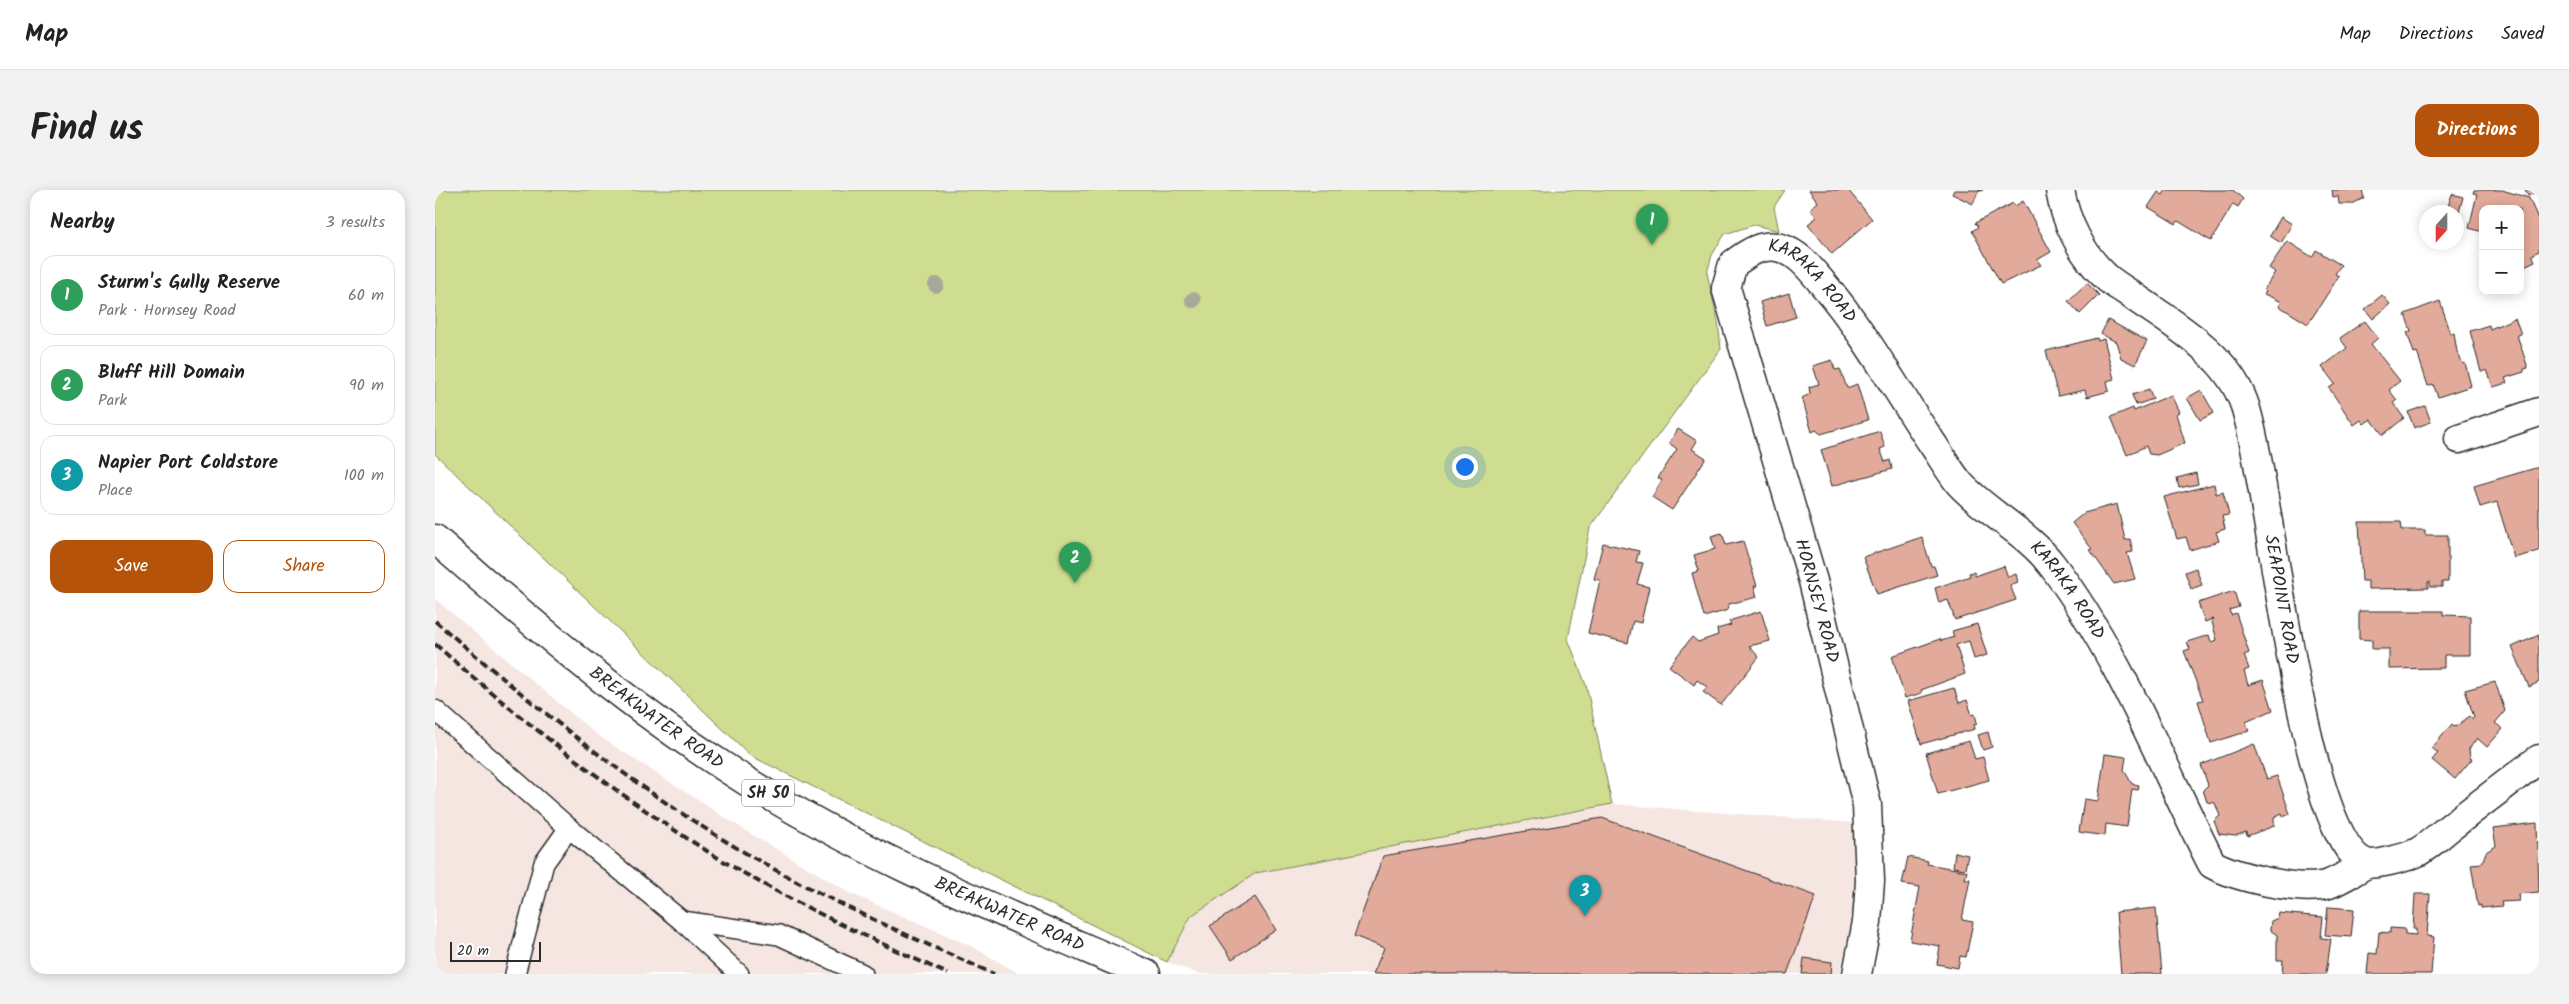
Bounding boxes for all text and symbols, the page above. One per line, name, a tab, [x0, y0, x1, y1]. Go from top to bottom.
text: Map	[25, 15, 68, 54]
text: Map	[2339, 20, 2371, 49]
text: Directions	[2399, 20, 2473, 49]
text: Saved	[2501, 20, 2544, 49]
text: Find us	[30, 102, 143, 158]
button: Directions	[2415, 104, 2539, 157]
pin: 1	[1636, 204, 1668, 245]
north arrow	[2419, 205, 2464, 250]
map controls	[2479, 205, 2524, 295]
button: +	[2479, 205, 2524, 250]
text: Nearby	[50, 206, 115, 239]
text: 3 results	[326, 210, 385, 235]
street label: KARAKA ROAD	[1767, 232, 1864, 330]
button: −	[2479, 250, 2524, 295]
text: Sturm's Gully Reserve	[98, 268, 280, 298]
text: 1	[65, 283, 69, 308]
text: 60 m	[348, 283, 384, 308]
text: Park · Hornsey Road	[98, 298, 235, 323]
text: Bluff Hill Domain	[98, 358, 245, 388]
text: 2	[62, 373, 72, 398]
text: 90 m	[349, 373, 384, 398]
text: Park	[98, 388, 127, 413]
text: Napier Port Coldstore	[98, 448, 278, 478]
your location	[1452, 454, 1478, 480]
text: 3	[63, 463, 71, 488]
text: 100 m	[344, 463, 384, 488]
text: Place	[98, 478, 132, 503]
street label: SEAPOINT ROAD	[2256, 533, 2307, 667]
street label: KARAKA ROAD	[2023, 534, 2113, 646]
street label: HORNSEY ROAD	[1785, 536, 1847, 667]
button: Save	[50, 540, 213, 593]
button: Share	[223, 540, 385, 593]
pin: 2	[1059, 542, 1091, 583]
street label: BREAKWATER ROAD	[582, 659, 730, 778]
road number: SH 50	[742, 780, 794, 806]
street label: BREAKWATER ROAD	[929, 869, 1089, 961]
pin: 3	[1569, 875, 1601, 916]
scale bar	[450, 939, 541, 962]
text: 20 m	[457, 940, 489, 962]

